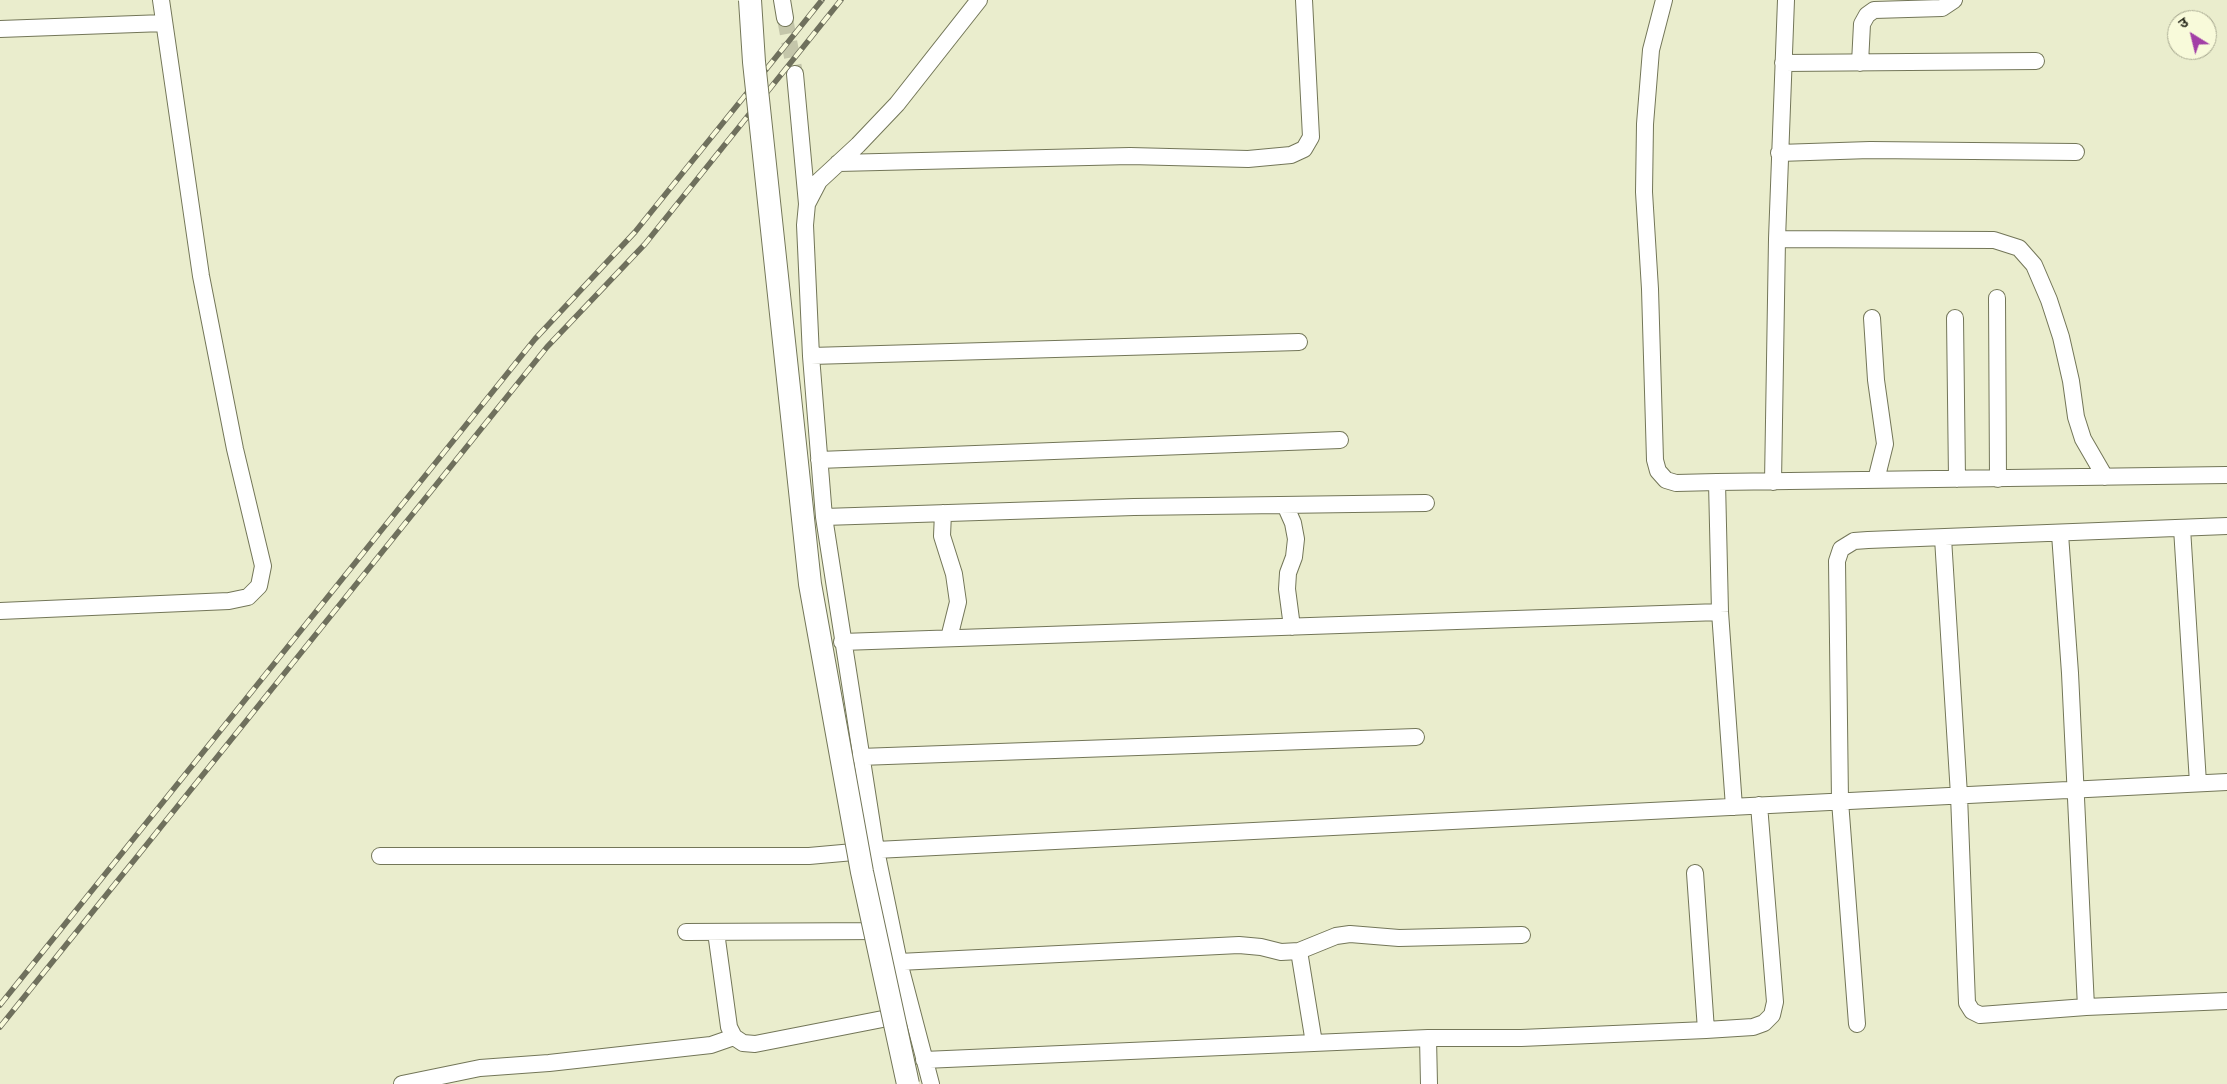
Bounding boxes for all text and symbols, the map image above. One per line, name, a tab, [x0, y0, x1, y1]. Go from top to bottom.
north arrow	[2167, 10, 2217, 60]
text: उ	[2175, 14, 2192, 33]

